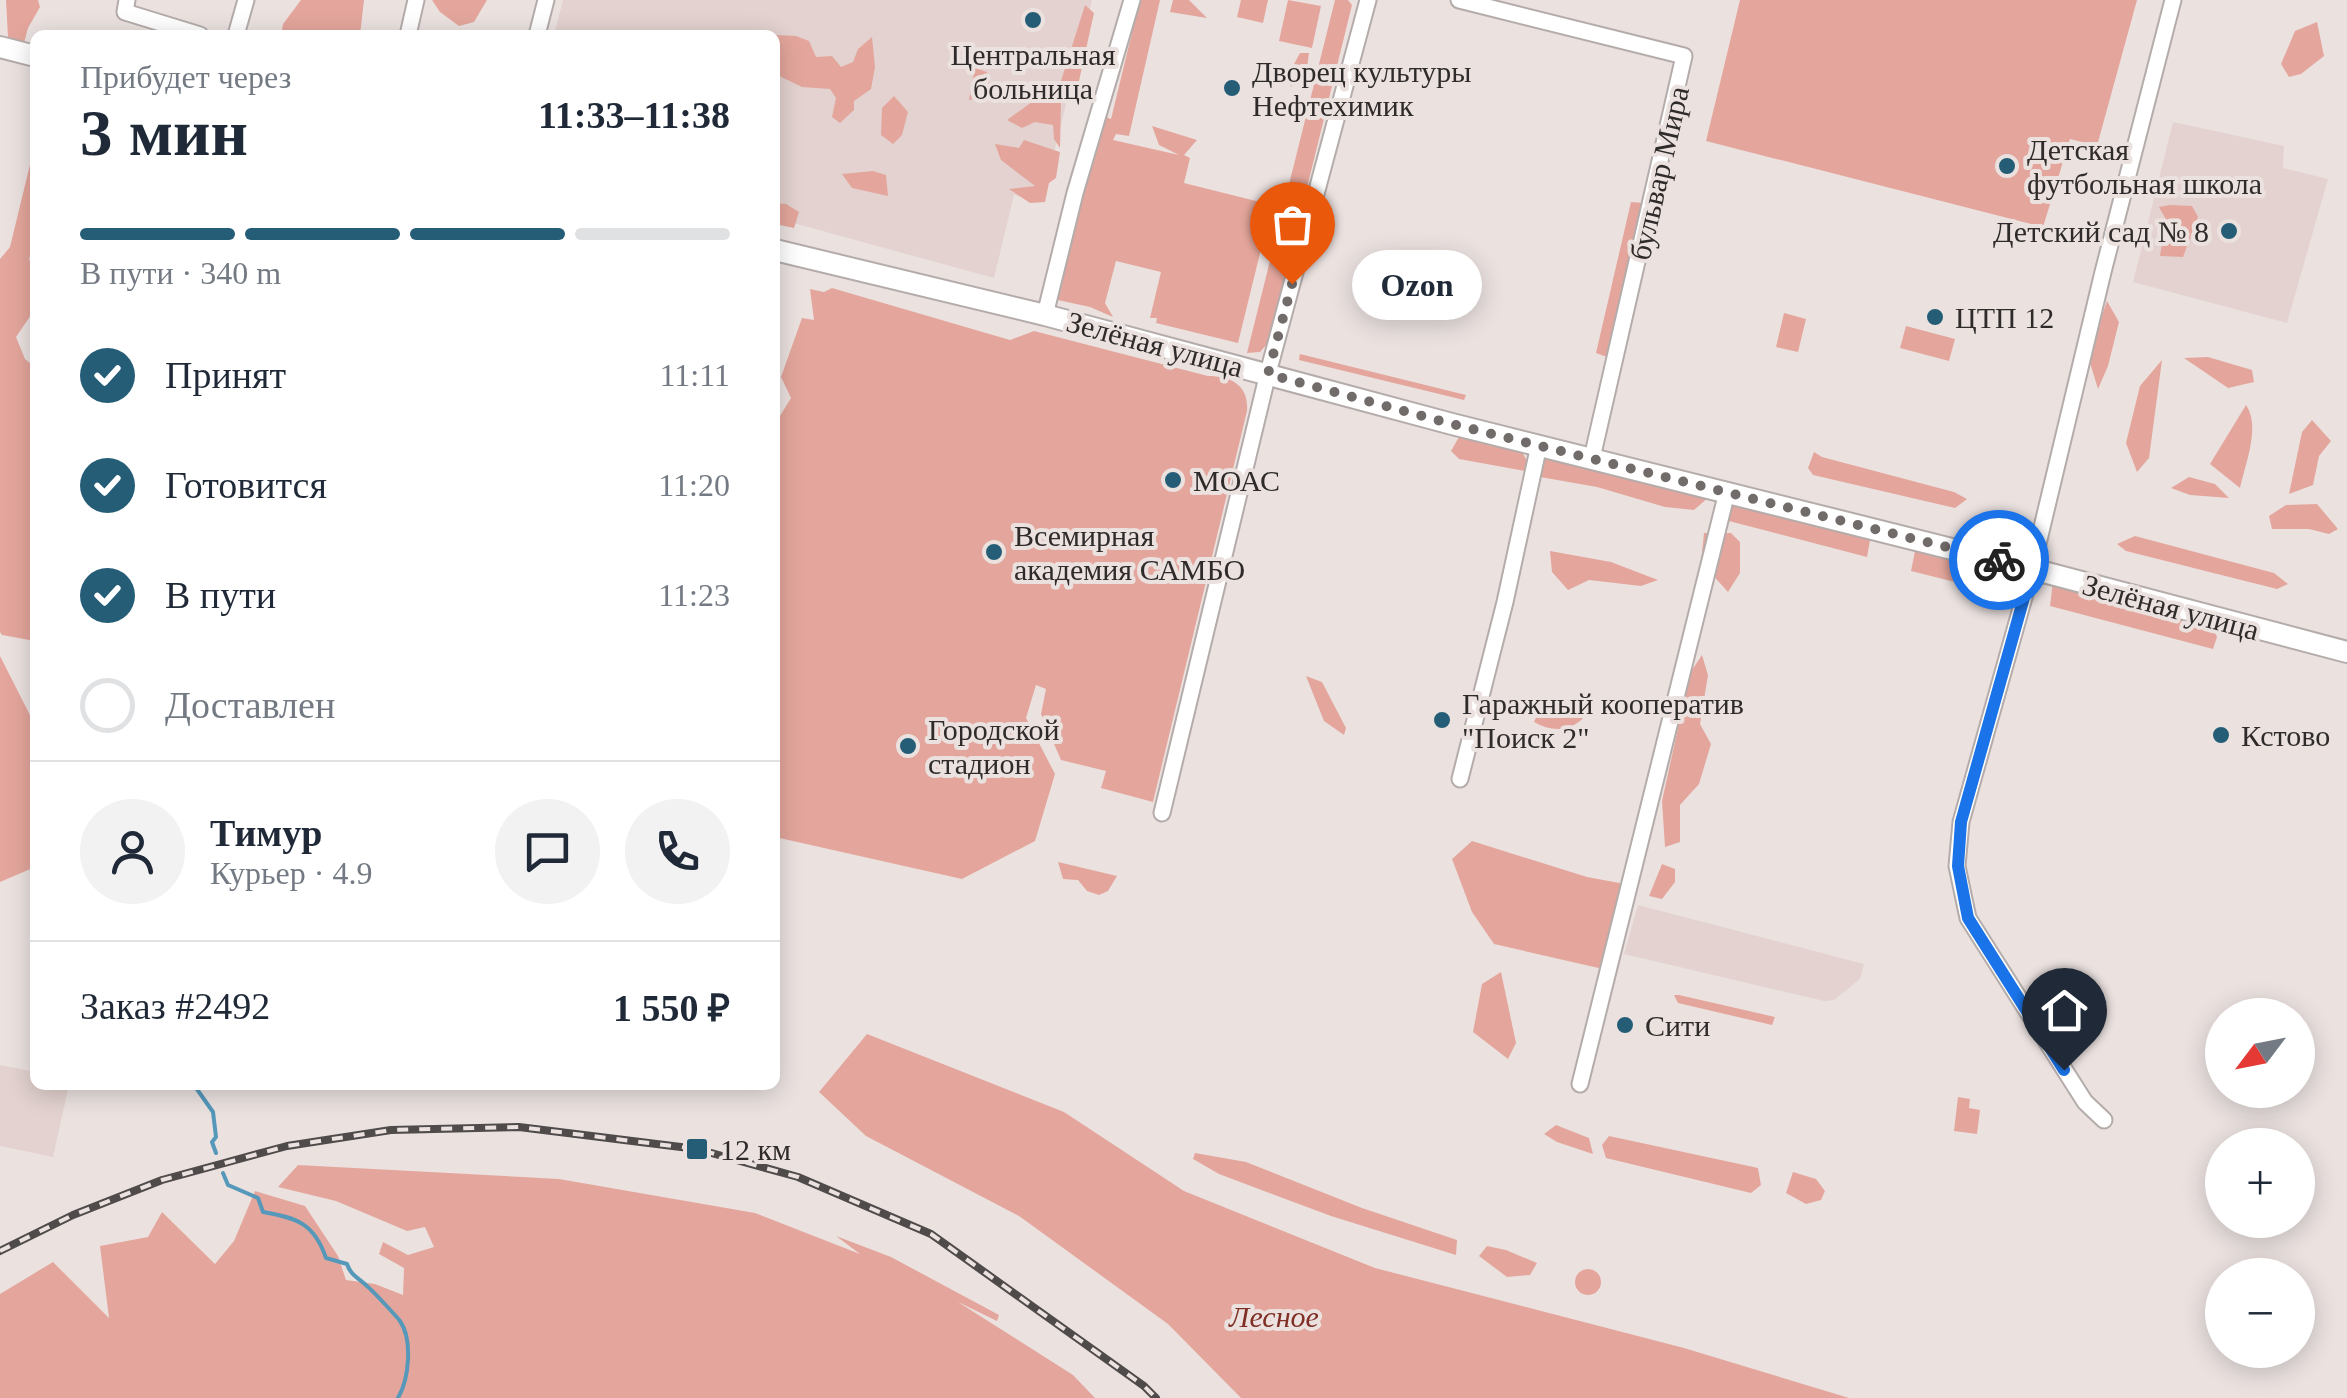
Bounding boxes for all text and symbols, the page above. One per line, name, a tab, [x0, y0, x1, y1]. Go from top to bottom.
marker: Центральная больница	[1022, 9, 1044, 31]
place label: Центральная больница	[951, 38, 1116, 105]
place label: Дворец культуры Нефтехимик	[1252, 55, 1472, 122]
text: Прибудет через	[80, 59, 291, 95]
marker: Дворец культуры Нефтехимик	[1221, 77, 1243, 99]
street label: бульвар Мира	[1623, 83, 1695, 263]
text: 11:33–11:38	[538, 94, 730, 136]
text: 3 мин	[80, 97, 248, 169]
place label: Детская футбольная школа	[2027, 133, 2262, 200]
marker: Детская футбольная школа	[1996, 155, 2018, 177]
pin	[1250, 182, 1335, 285]
icon: bag	[1265, 197, 1320, 252]
place label: Детский сад № 8	[1993, 215, 2209, 248]
marker: Детский сад № 8	[2218, 220, 2240, 242]
callout: Ozon	[1352, 249, 1482, 319]
text: В пути · 340 m	[80, 255, 281, 291]
text: Ozon	[1381, 267, 1453, 303]
place label: ЦТП 12	[1955, 301, 2054, 334]
street label: Зелёная улица	[1063, 305, 1247, 383]
marker: ЦТП 12	[1924, 306, 1946, 328]
icon: check	[80, 348, 135, 403]
text: Принят	[165, 354, 286, 396]
text: 11:11	[659, 357, 730, 393]
icon: check	[80, 458, 135, 513]
text: Готовится	[165, 464, 327, 506]
place label: МОАС	[1193, 464, 1280, 497]
text: 11:20	[658, 467, 730, 503]
marker: МОАС	[1162, 469, 1184, 491]
courier	[1949, 510, 2049, 610]
place label: Всемирная академия САМБО	[1014, 519, 1245, 586]
icon: bike	[1972, 533, 2027, 588]
marker: Всемирная академия САМБО	[983, 541, 1005, 563]
icon: check	[80, 568, 135, 623]
street label: Зелёная улица	[2079, 568, 2263, 646]
text: В пути	[165, 574, 276, 616]
text: 11:23	[658, 577, 730, 613]
text: Доставлен	[165, 684, 335, 726]
place label: Гаражный кооператив "Поиск 2"	[1462, 687, 1744, 754]
marker: Гаражный кооператив "Поиск 2"	[1431, 709, 1453, 731]
place label: Городской стадион	[928, 713, 1060, 780]
place label: Кстово	[2241, 719, 2330, 752]
marker: Кстово	[2210, 724, 2232, 746]
marker: Городской стадион	[897, 735, 919, 757]
button: person	[80, 799, 185, 904]
button: chat	[495, 799, 600, 904]
button: phone	[625, 799, 730, 904]
text: Тимур	[210, 812, 322, 854]
text: Курьер · 4.9	[210, 855, 372, 891]
pin	[2022, 968, 2107, 1071]
icon: home	[2037, 983, 2092, 1038]
text: Заказ #2492	[80, 985, 270, 1027]
text: 1 550 ₽	[613, 987, 730, 1029]
north arrow	[2205, 998, 2315, 1108]
map controls	[2205, 998, 2315, 1368]
place label: Сити	[1645, 1009, 1710, 1042]
marker: Сити	[1614, 1014, 1636, 1036]
button: +	[2205, 1128, 2315, 1238]
place label: 12 км	[720, 1133, 791, 1166]
marker: 12 км	[684, 1136, 710, 1162]
button: −	[2205, 1258, 2315, 1368]
park label: Лесное	[1228, 1300, 1319, 1333]

